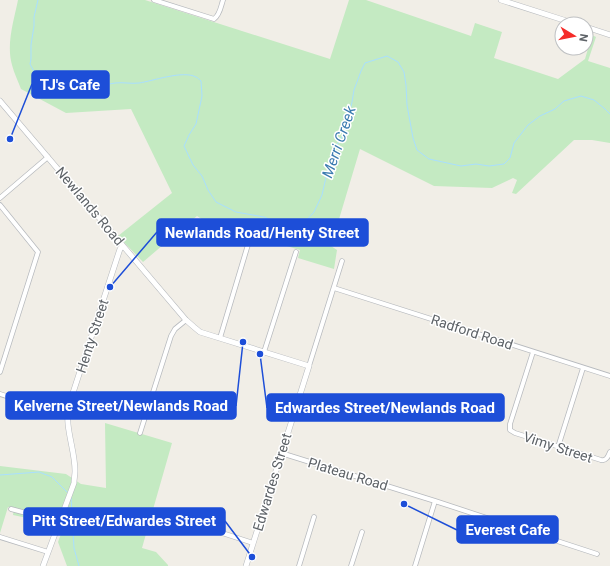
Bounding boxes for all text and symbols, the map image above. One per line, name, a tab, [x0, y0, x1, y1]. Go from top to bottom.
north arrow	[554, 16, 594, 56]
text: N	[576, 33, 590, 43]
callout: TJ's Cafe	[32, 71, 109, 98]
text: TJ's Cafe	[40, 76, 100, 94]
water label: Merri Creek	[318, 103, 360, 180]
street label: Newlands Road	[53, 164, 127, 248]
callout: Newlands Road/Henty Street	[157, 219, 368, 246]
text: Newlands Road/Henty Street	[165, 224, 359, 242]
street label: Henty Street	[73, 297, 112, 375]
street label: Radford Road	[429, 311, 515, 353]
callout: Kelverne Street/Newlands Road	[6, 392, 236, 419]
callout: Edwardes Street/Newlands Road	[267, 394, 504, 421]
text: Kelverne Street/Newlands Road	[14, 397, 228, 415]
text: Edwardes Street/Newlands Road	[275, 399, 495, 417]
street label: Vimy Street	[521, 428, 595, 466]
street label: Edwardes Street	[250, 431, 295, 533]
street label: Plateau Road	[306, 454, 390, 494]
callout: Pitt Street/Edwardes Street	[24, 508, 225, 535]
text: Pitt Street/Edwardes Street	[32, 512, 216, 530]
callout: Everest Cafe	[457, 516, 558, 543]
text: Everest Cafe	[466, 521, 550, 539]

